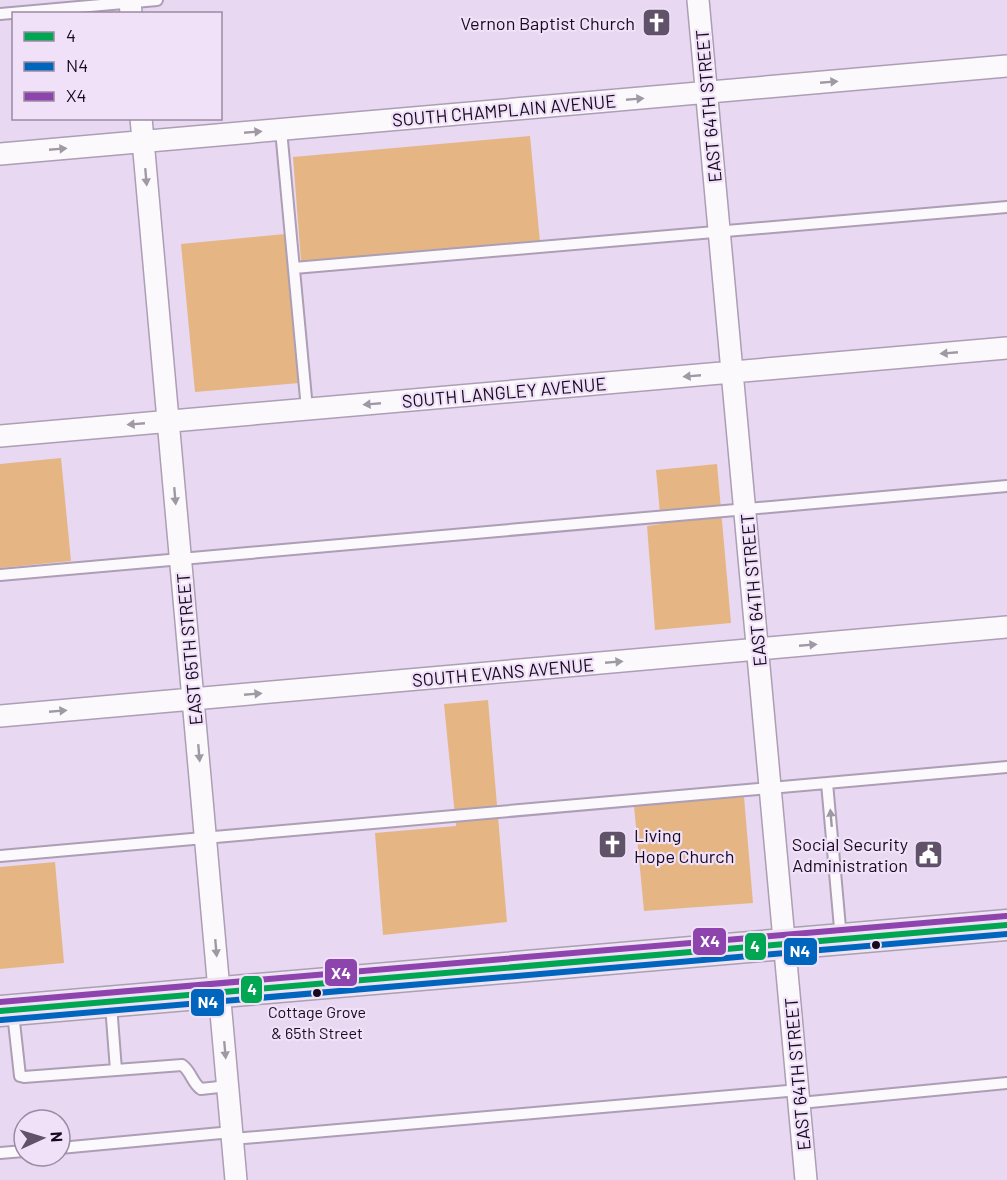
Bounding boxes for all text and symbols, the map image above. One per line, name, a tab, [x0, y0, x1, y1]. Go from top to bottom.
church icon: Vernon Baptist Church	[640, 7, 672, 39]
legend	[12, 12, 222, 120]
place label: Vernon Baptist Church	[460, 12, 635, 34]
text: 4	[66, 24, 76, 46]
street label: EAST 64TH STREET	[690, 29, 726, 183]
text: N4	[66, 54, 88, 76]
one-way arrow	[820, 77, 839, 87]
text: X4	[66, 84, 87, 106]
street label: SOUTH CHAMPLAIN AVENUE	[391, 89, 617, 131]
one-way arrow	[626, 94, 645, 104]
one-way arrow	[243, 127, 262, 137]
one-way arrow	[49, 144, 68, 154]
one-way arrow	[142, 167, 151, 186]
one-way arrow	[939, 348, 958, 358]
one-way arrow	[682, 371, 701, 381]
street label: SOUTH LANGLEY AVENUE	[401, 372, 607, 412]
one-way arrow	[362, 399, 381, 409]
one-way arrow	[126, 419, 145, 429]
one-way arrow	[170, 487, 180, 506]
street label: EAST 64TH STREET	[735, 513, 771, 667]
street label: EAST 65TH STREET	[171, 572, 207, 726]
one-way arrow	[799, 640, 818, 650]
street label: SOUTH EVANS AVENUE	[411, 653, 595, 691]
one-way arrow	[605, 657, 624, 667]
one-way arrow	[243, 689, 262, 699]
one-way arrow	[49, 706, 68, 716]
one-way arrow	[194, 744, 204, 763]
one-way arrow	[826, 809, 836, 828]
place label: Living Hope Church	[634, 824, 734, 867]
church icon: Living Hope Church	[597, 829, 629, 861]
place label: Social Security Administration	[792, 833, 908, 876]
public building icon: Social Security Administration	[913, 838, 945, 870]
line badge: X4	[692, 927, 727, 956]
text: X4	[700, 931, 720, 950]
line badge: 4	[744, 932, 767, 961]
text: 4	[750, 936, 760, 955]
line badge: N4	[783, 937, 818, 966]
one-way arrow	[211, 938, 221, 957]
unlabelled marker	[870, 939, 882, 951]
text: N4	[790, 941, 810, 960]
line badge: X4	[324, 958, 358, 987]
text: X4	[331, 963, 351, 982]
line badge: 4	[240, 975, 263, 1004]
text: 4	[247, 979, 257, 998]
marker: Cottage Grove & 65th Street	[311, 987, 323, 999]
line badge: N4	[190, 988, 225, 1017]
text: N4	[198, 992, 218, 1011]
street label: EAST 64TH STREET	[779, 997, 815, 1151]
place label: Cottage Grove & 65th Street	[268, 1002, 366, 1042]
one-way arrow	[220, 1041, 230, 1060]
north arrow	[12, 1108, 72, 1168]
text: N	[48, 1131, 67, 1143]

